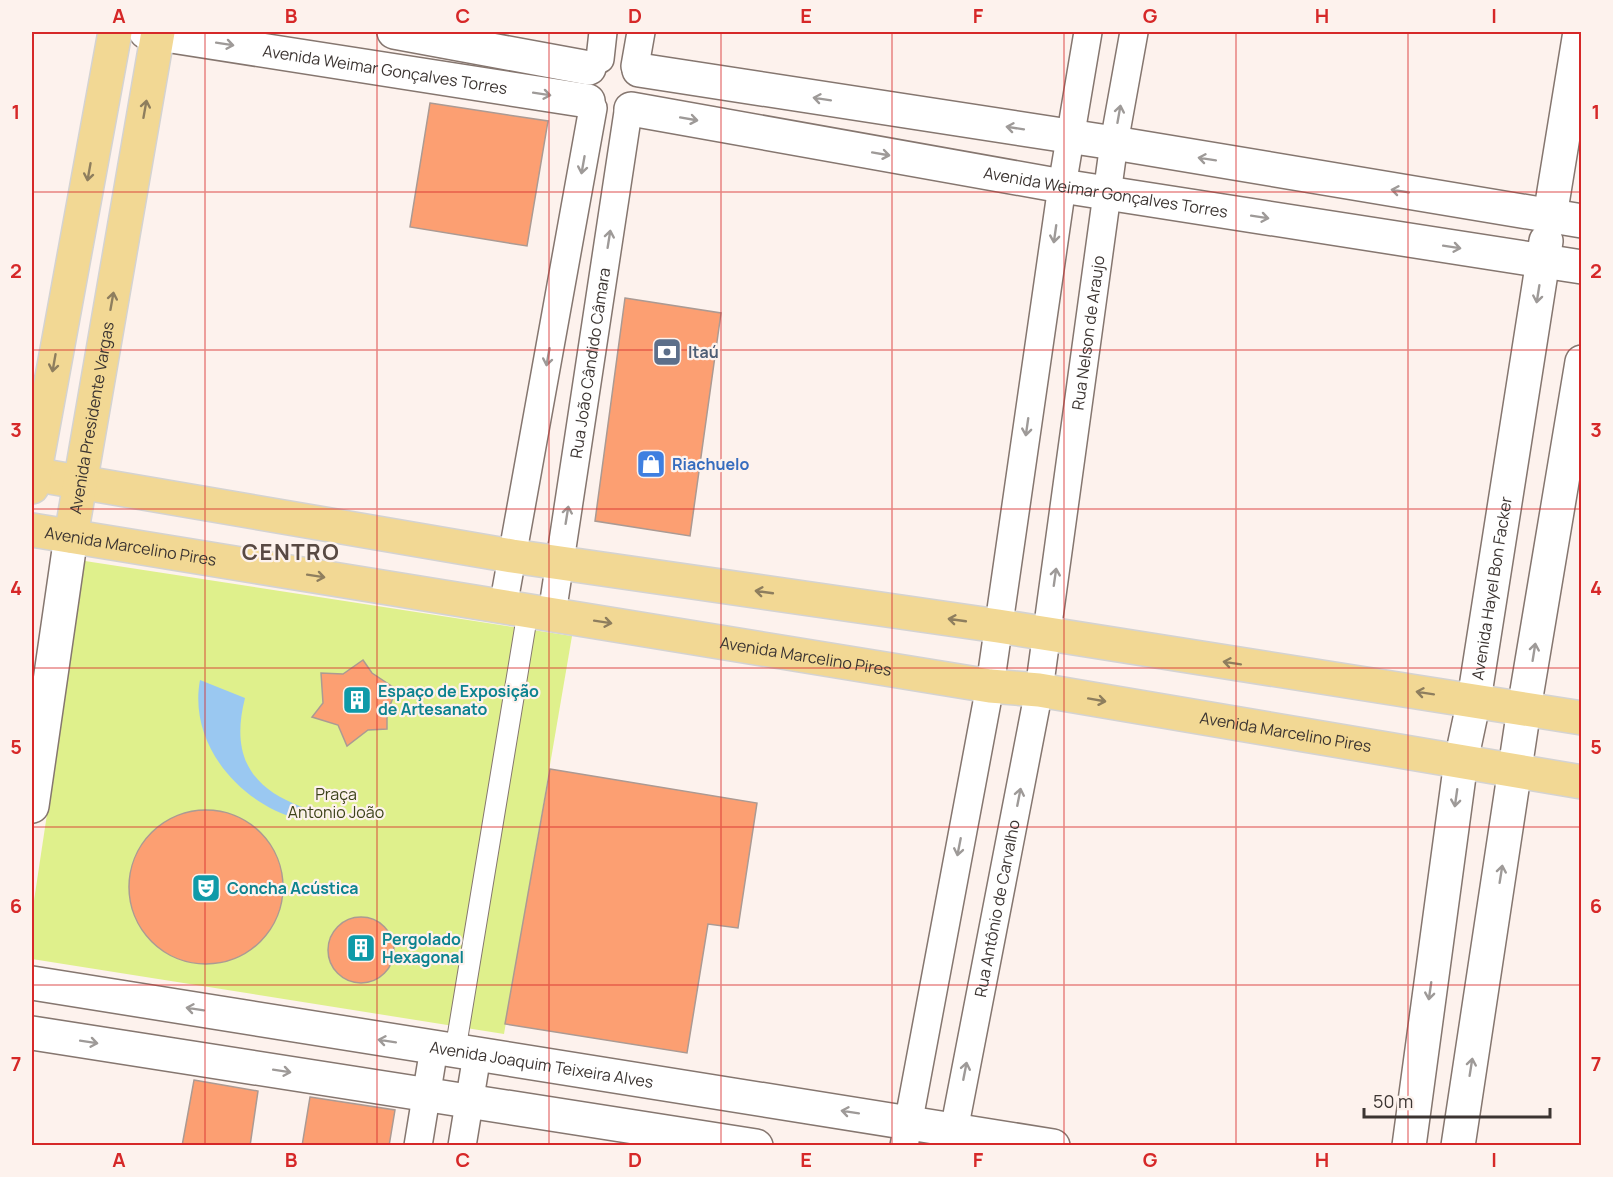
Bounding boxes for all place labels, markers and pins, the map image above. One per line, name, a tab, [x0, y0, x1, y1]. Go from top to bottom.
bank icon: Itaú	[651, 336, 683, 368]
place label: Itaú	[688, 341, 719, 363]
shop icon: Riachuelo	[635, 448, 667, 480]
place label: Riachuelo	[672, 453, 750, 475]
place label: Espaço de Exposição de Artesanato	[378, 680, 539, 720]
building icon: Espaço de Exposição de Artesanato	[341, 684, 373, 716]
theatre icon: Concha Acústica	[190, 872, 222, 904]
place label: Concha Acústica	[227, 877, 359, 899]
place label: Pergolado Hexagonal	[382, 928, 464, 968]
building icon: Pergolado Hexagonal	[345, 932, 377, 964]

